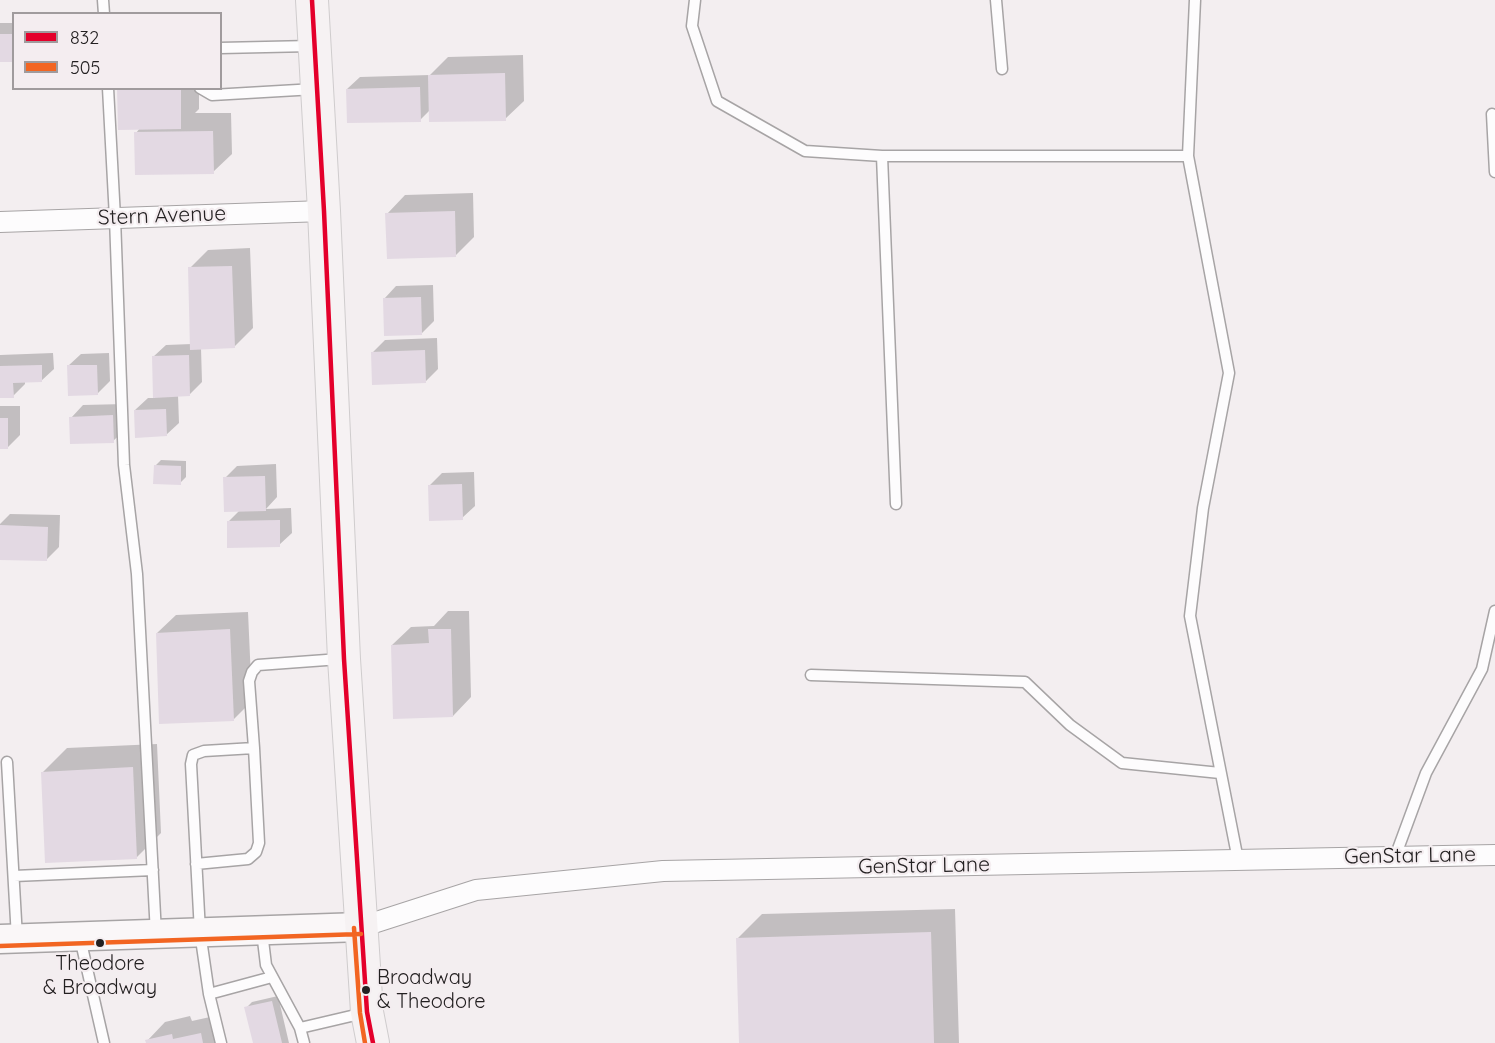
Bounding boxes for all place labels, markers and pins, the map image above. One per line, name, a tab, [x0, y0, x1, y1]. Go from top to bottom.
marker: Theodore & Broadway	[94, 937, 106, 949]
place label: Theodore & Broadway	[43, 952, 157, 999]
place label: Broadway & Theodore	[377, 966, 486, 1013]
marker: Broadway & Theodore	[360, 984, 372, 996]

